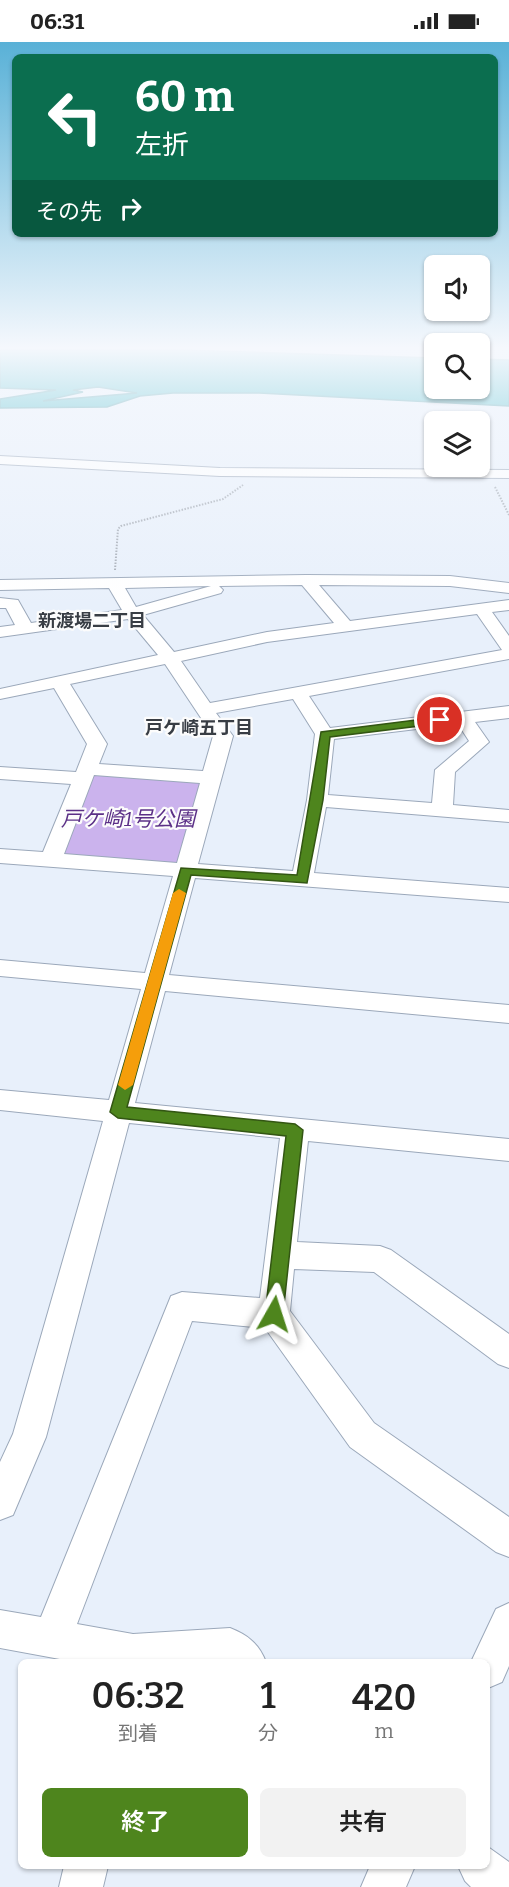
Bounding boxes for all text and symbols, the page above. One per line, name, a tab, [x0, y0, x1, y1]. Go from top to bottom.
text: 06:31	[30, 8, 84, 35]
text: 60 m	[135, 72, 234, 122]
icon: left	[36, 78, 114, 156]
text: 左折	[135, 129, 189, 161]
icon: right	[114, 192, 147, 225]
text: その先	[36, 198, 102, 225]
map controls	[424, 255, 490, 477]
button: sound	[424, 255, 490, 321]
button: search	[424, 333, 490, 399]
button: layers	[424, 411, 490, 477]
district label: 新渡場二丁目	[38, 610, 146, 632]
pin	[414, 694, 465, 745]
icon: arrive	[423, 703, 456, 736]
district label: 戸ケ崎五丁目	[145, 717, 253, 739]
park label: 戸ケ崎1号公園	[61, 806, 198, 832]
position arrow	[242, 1282, 306, 1346]
text: 06:32	[92, 1674, 185, 1718]
text: 1	[261, 1674, 276, 1718]
text: 420	[352, 1676, 416, 1720]
text: m	[375, 1719, 394, 1743]
text: 到着	[118, 1721, 158, 1745]
text: 分	[258, 1721, 278, 1745]
button: 終了	[42, 1788, 248, 1857]
button: 共有	[260, 1788, 466, 1857]

